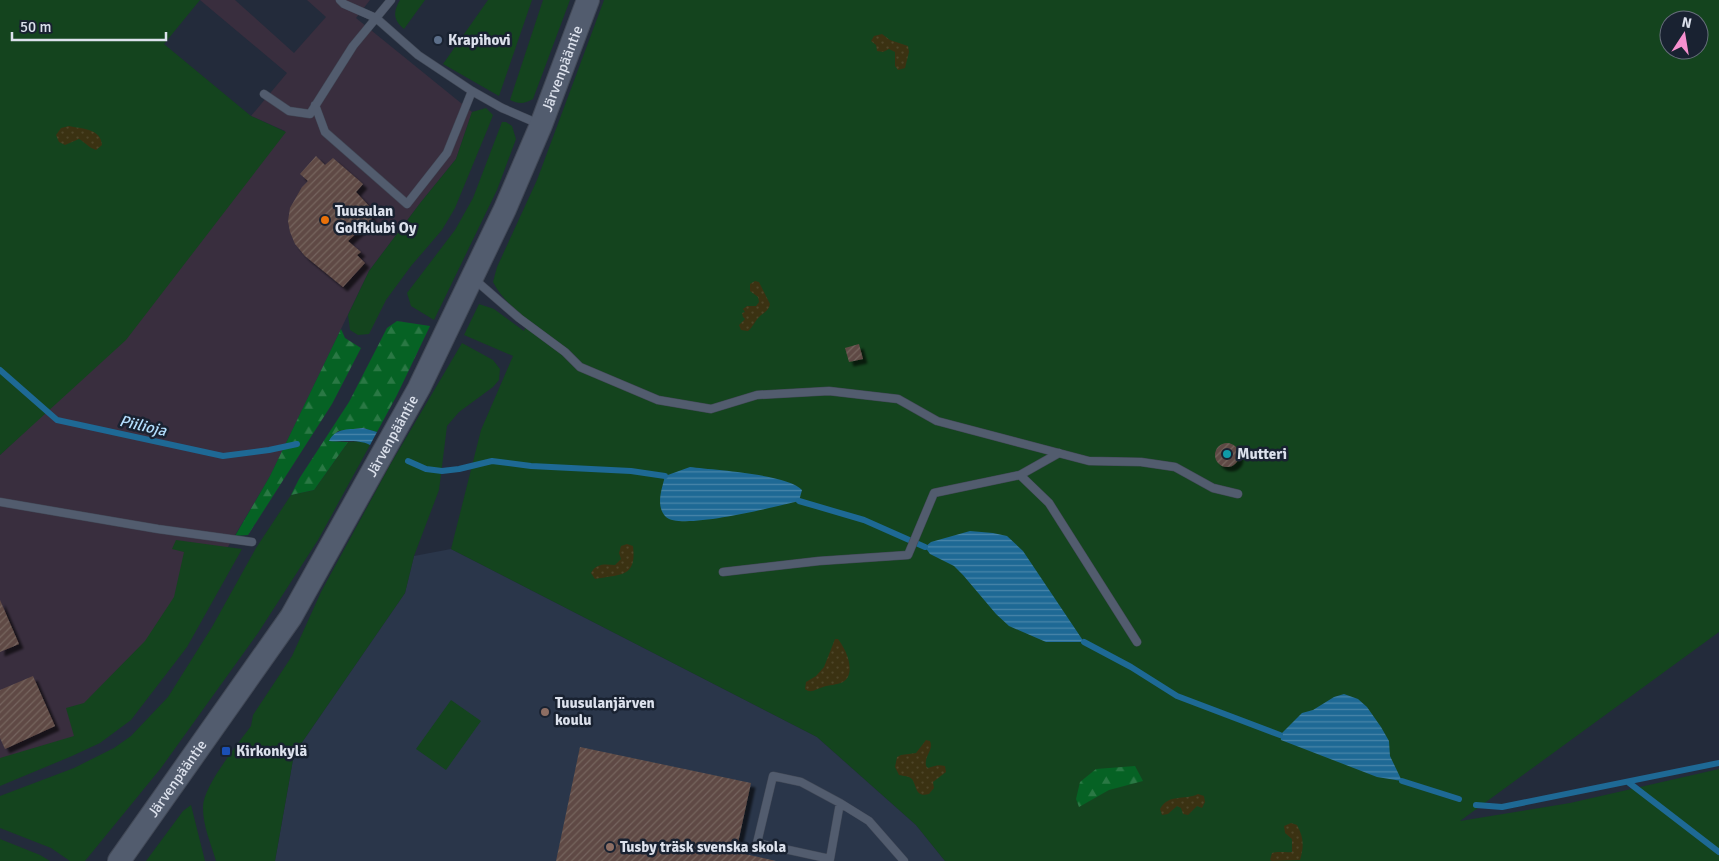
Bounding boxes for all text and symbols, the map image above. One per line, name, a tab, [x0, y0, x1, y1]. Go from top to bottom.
scale bar	[12, 10, 166, 42]
north arrow	[1659, 10, 1709, 60]
text: N	[1680, 13, 1693, 32]
text: 50 m	[20, 18, 51, 36]
street label: Järvenpääntie	[538, 23, 587, 114]
place label: Krapihovi	[448, 31, 511, 49]
marker: Krapihovi	[432, 34, 444, 46]
place label: Tuusulan Golfklubi Oy	[335, 202, 417, 237]
marker: Tuusulan Golfklubi Oy	[319, 214, 331, 226]
street label: Järvenpääntie	[362, 392, 422, 480]
water label: Piilioja	[117, 411, 169, 441]
place label: Mutteri	[1237, 445, 1287, 463]
marker: Mutteri	[1221, 448, 1233, 460]
place label: Tuusulanjärven koulu	[555, 694, 655, 729]
marker: Tuusulanjärven koulu	[539, 706, 551, 718]
street label: Järvenpääntie	[144, 736, 211, 821]
place label: Kirkonkylä	[236, 742, 307, 760]
marker: Kirkonkylä	[220, 745, 232, 757]
place label: Tusby träsk svenska skola	[620, 838, 787, 856]
marker: Tusby träsk svenska skola	[604, 841, 616, 853]

